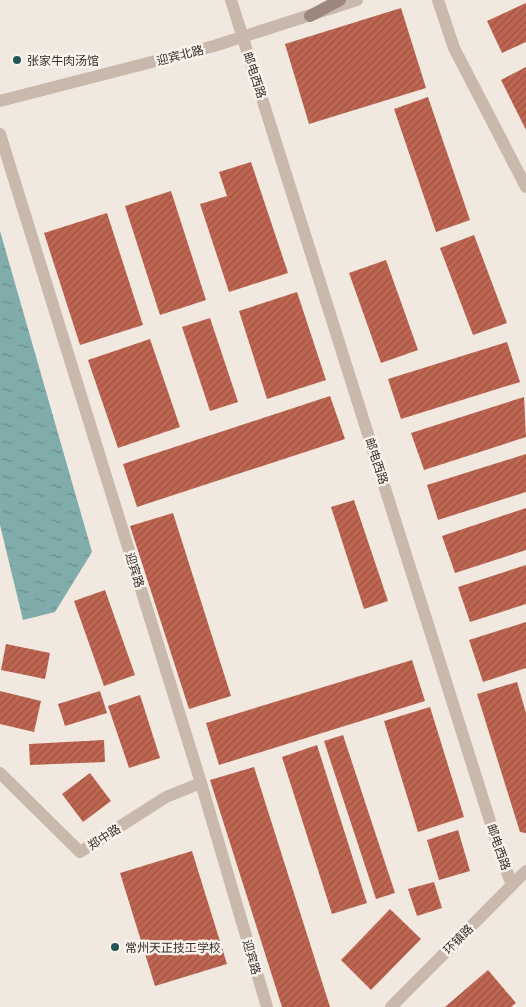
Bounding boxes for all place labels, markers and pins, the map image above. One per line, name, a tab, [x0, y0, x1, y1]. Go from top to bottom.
place label: 张家牛肉汤馆	[27, 53, 99, 68]
marker: 张家牛肉汤馆	[11, 54, 23, 66]
place label: 常州天正技工学校	[125, 940, 221, 955]
marker: 常州天正技工学校	[109, 941, 121, 953]

